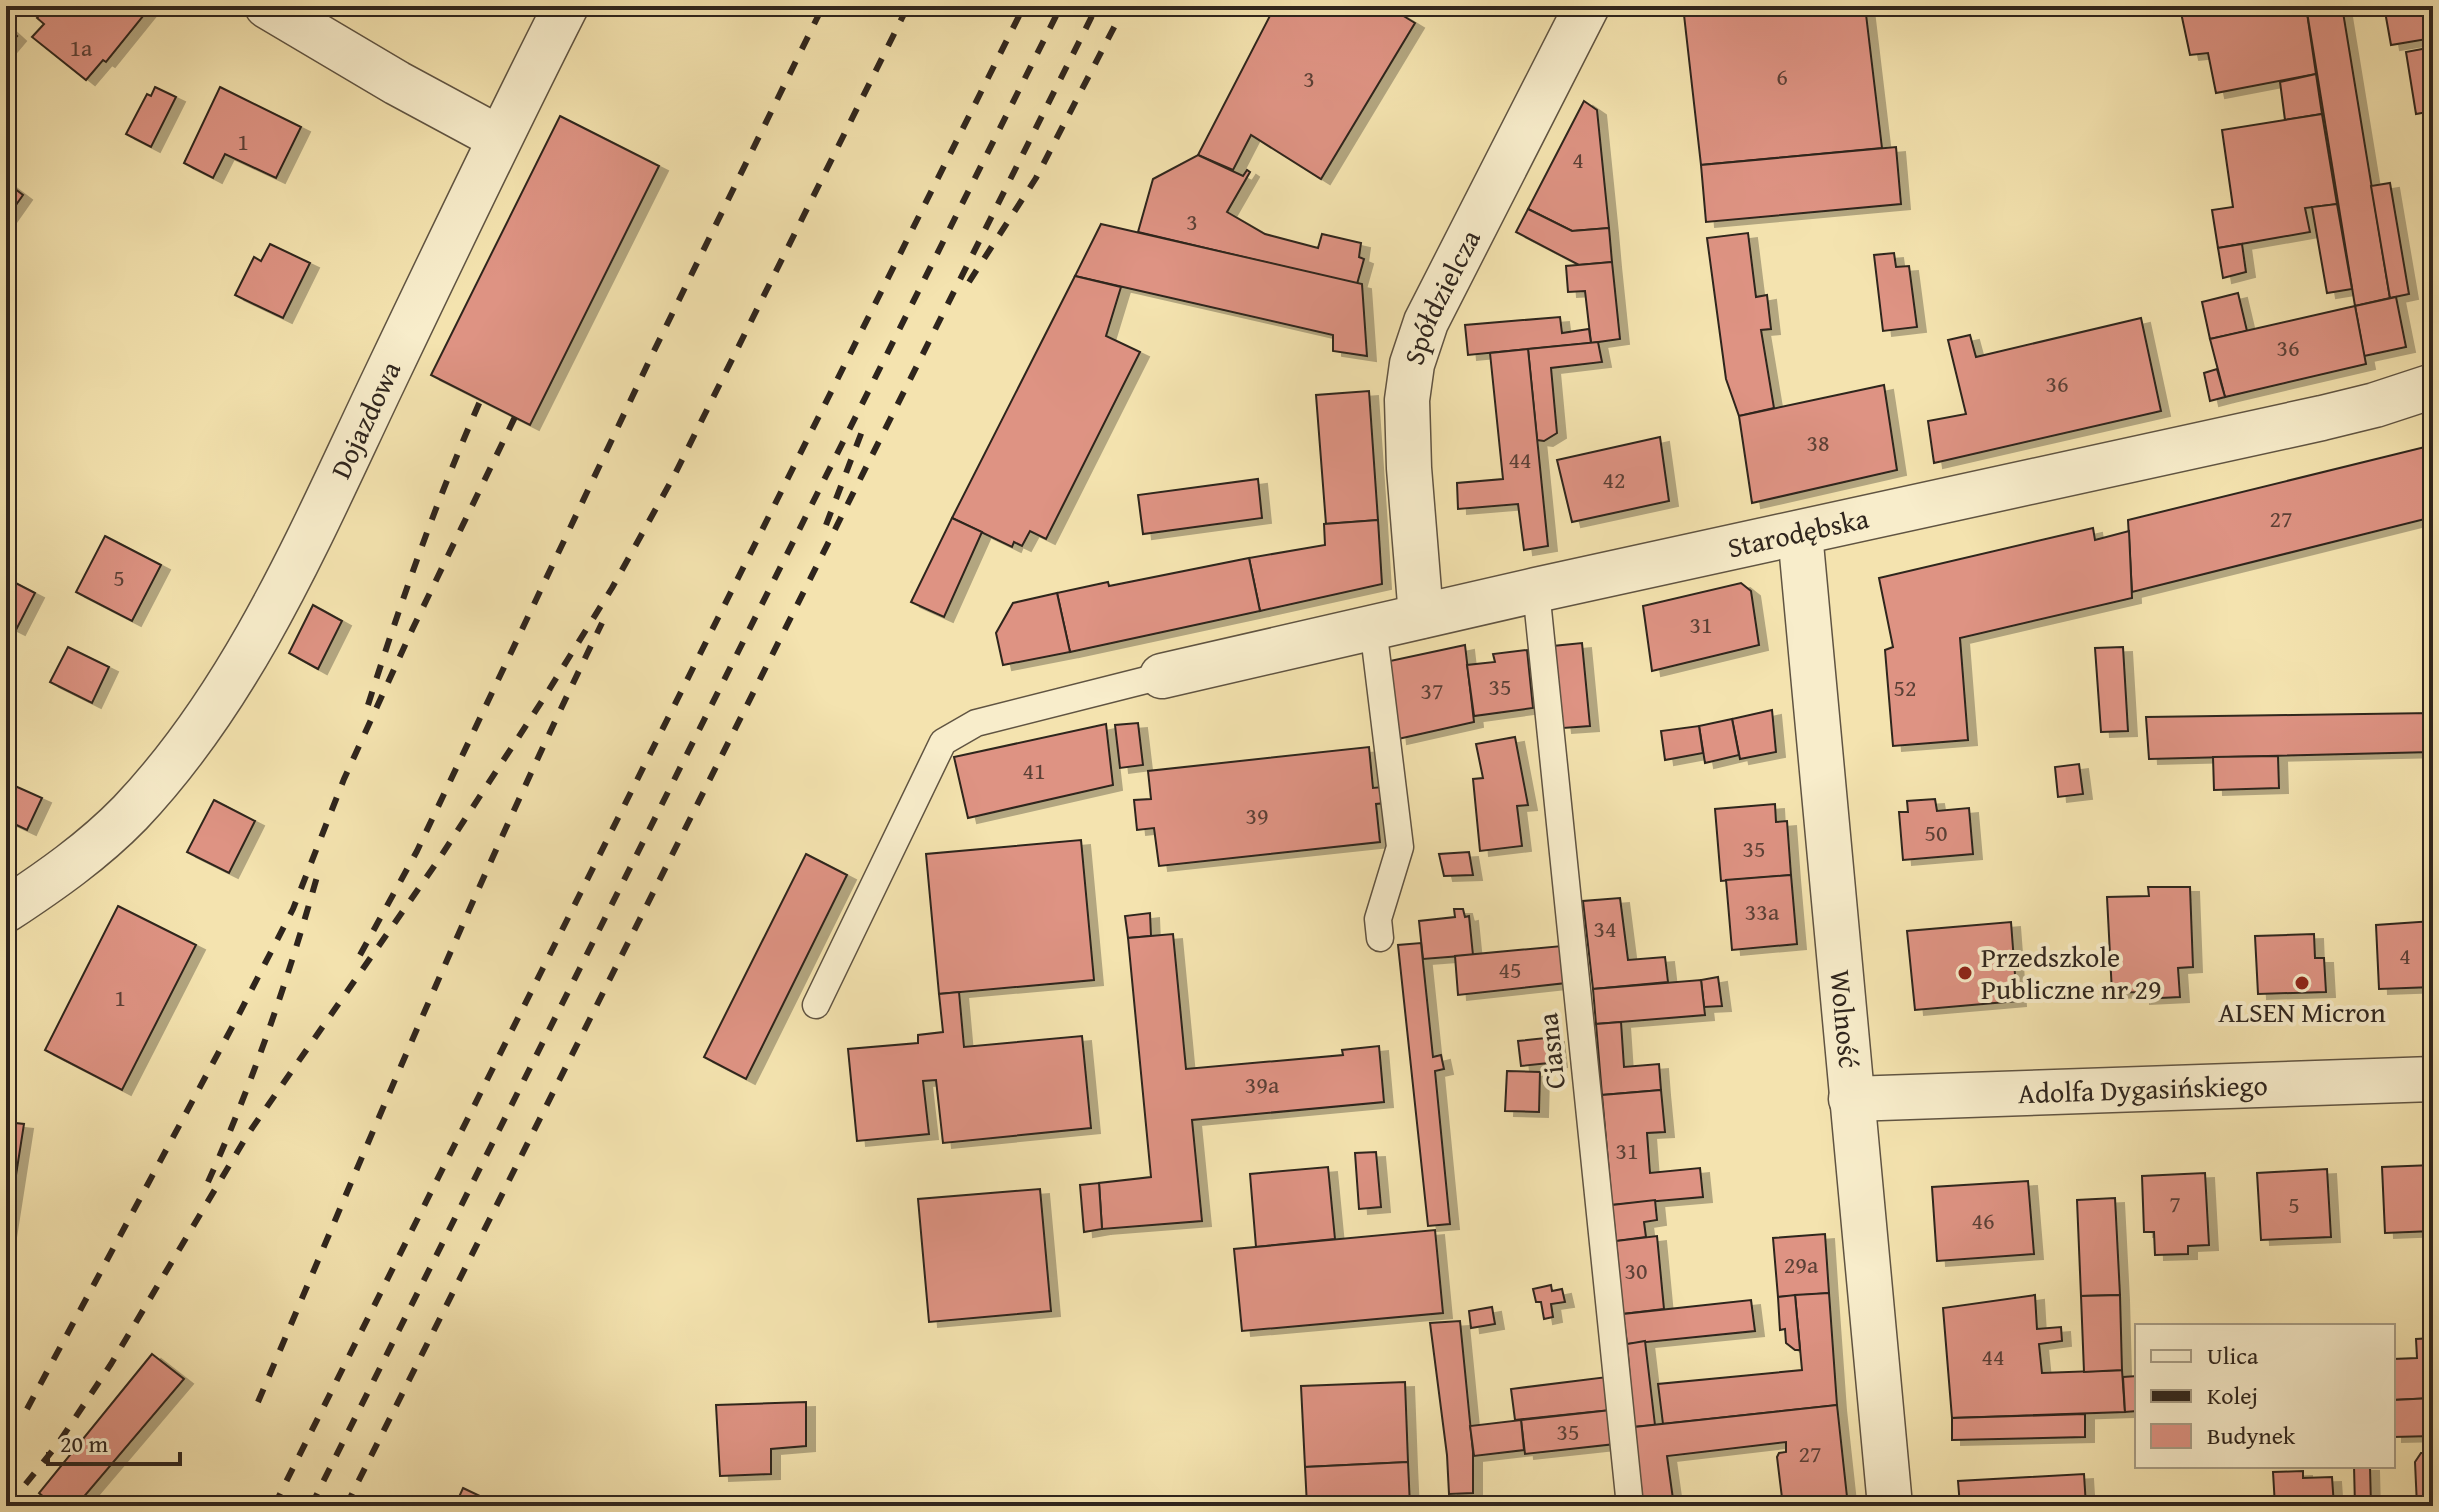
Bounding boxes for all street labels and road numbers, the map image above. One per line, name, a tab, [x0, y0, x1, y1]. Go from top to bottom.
street label: Spółdzielcza	[1392, 221, 1490, 370]
street label: Dojazdowa	[320, 353, 410, 485]
street label: Starodębska	[1724, 497, 1873, 568]
street label: Wolność	[1820, 968, 1870, 1070]
street label: Ciasna	[1526, 1010, 1575, 1091]
street label: Adolfa Dygasińskiego	[2017, 1064, 2268, 1113]

